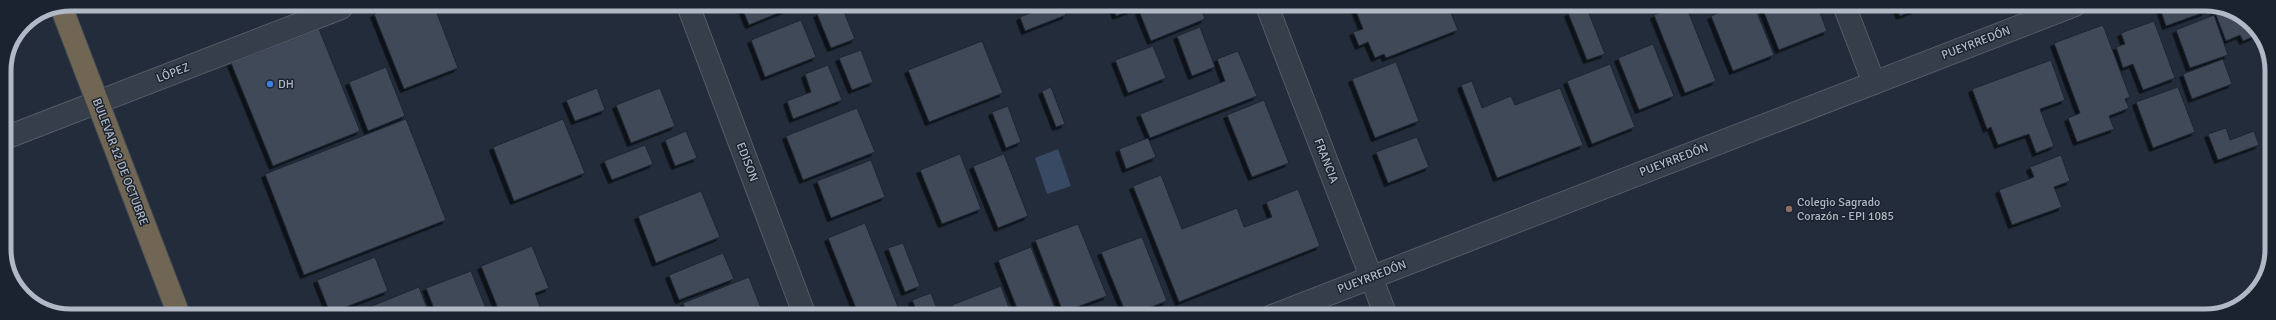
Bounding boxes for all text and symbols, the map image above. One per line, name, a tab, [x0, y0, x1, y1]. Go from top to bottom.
street label: PUEYRREDÓN	[1939, 23, 2013, 63]
street label: LÓPEZ	[154, 60, 192, 86]
place label: DH	[278, 77, 294, 92]
marker: DH	[265, 79, 275, 89]
street label: BULEVAR 12 DE OCTUBRE	[89, 96, 151, 228]
street label: FRANCIA	[1311, 136, 1342, 186]
street label: EDISON	[733, 140, 761, 184]
street label: PUEYRREDÓN	[1637, 140, 1711, 180]
place label: Colegio Sagrado Corazón - EPI 1085	[1797, 195, 1894, 224]
marker: Colegio Sagrado Corazón - EPI 1085	[1784, 204, 1794, 214]
street label: PUEYRREDÓN	[1335, 257, 1409, 297]

